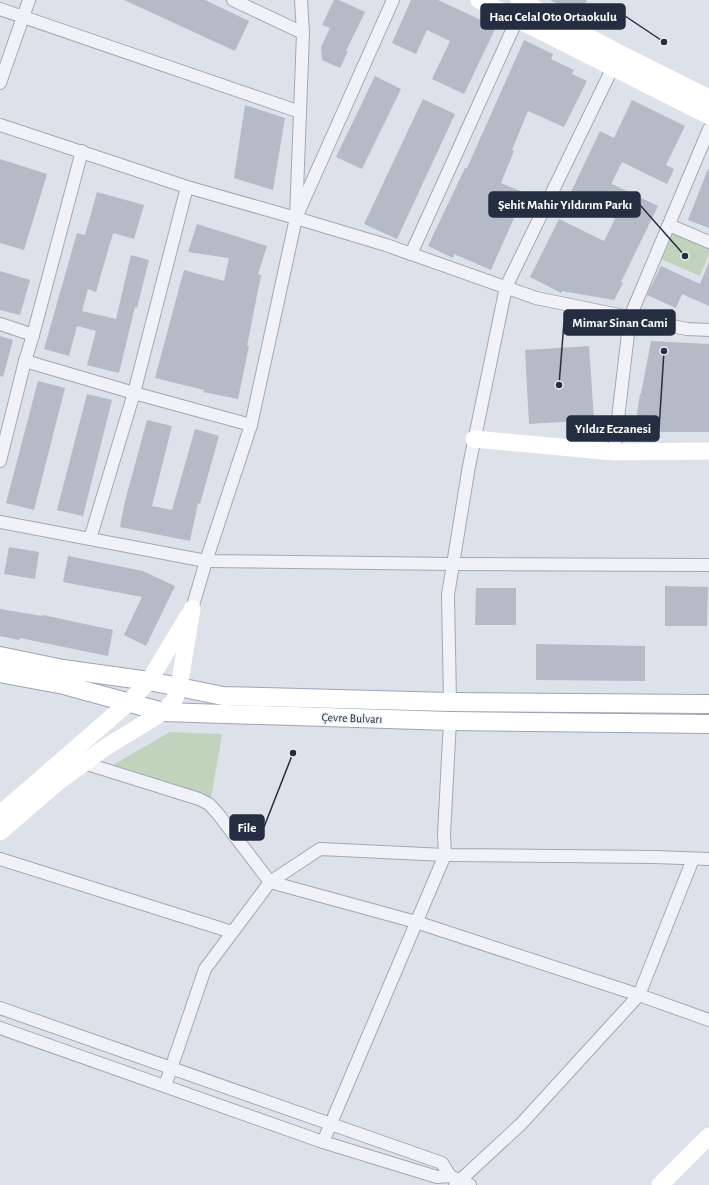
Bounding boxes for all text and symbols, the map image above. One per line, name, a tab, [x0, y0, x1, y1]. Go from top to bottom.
callout: Hacı Celal Oto Ortaokulu	[481, 4, 625, 29]
text: Hacı Celal Oto Ortaokulu	[489, 11, 617, 24]
callout: Şehit Mahir Yıldırım Parkı	[489, 192, 640, 217]
text: Şehit Mahir Yıldırım Parkı	[498, 199, 632, 212]
callout: Mimar Sinan Cami	[564, 310, 675, 335]
text: Mimar Sinan Cami	[572, 317, 668, 330]
callout: Yıldız Eczanesi	[567, 416, 659, 441]
text: Yıldız Eczanesi	[575, 423, 651, 436]
street label: Çevre Bulvarı	[322, 711, 382, 725]
callout: File	[230, 815, 264, 840]
text: File	[238, 822, 256, 835]

